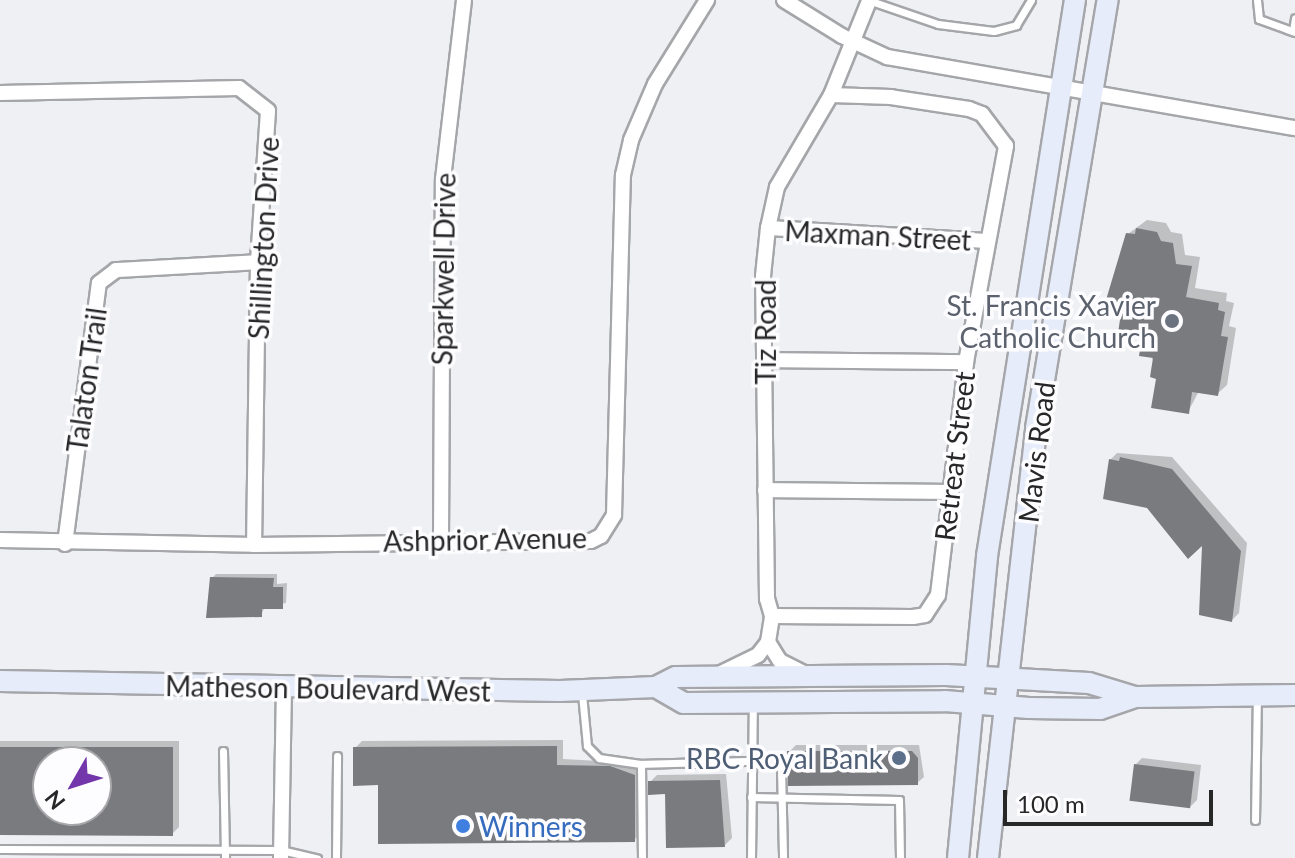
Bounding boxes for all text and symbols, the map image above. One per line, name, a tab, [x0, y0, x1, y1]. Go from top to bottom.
street label: Shillington Drive	[241, 136, 285, 340]
street label: Sparkwell Drive	[425, 172, 461, 366]
street label: Maxman Street	[784, 213, 972, 257]
street label: Tiz Road	[748, 279, 782, 385]
place label: St. Francis Xavier Catholic Church	[946, 288, 1156, 354]
street label: Talaton Trail	[59, 305, 113, 455]
marker: St. Francis Xavier Catholic Church	[1163, 312, 1181, 330]
street label: Retreat Street	[927, 369, 981, 543]
street label: Mavis Road	[1011, 380, 1061, 524]
street label: Ashprior Avenue	[382, 520, 588, 558]
street label: Matheson Boulevard West	[165, 668, 491, 708]
place label: RBC Royal Bank	[686, 741, 883, 775]
north arrow	[32, 746, 112, 826]
marker: RBC Royal Bank	[890, 749, 908, 767]
scale bar	[1007, 774, 1217, 824]
text: N	[39, 785, 70, 815]
text: 100 m	[1017, 789, 1085, 818]
place label: Winners	[479, 809, 583, 843]
marker: Winners	[454, 817, 472, 835]

